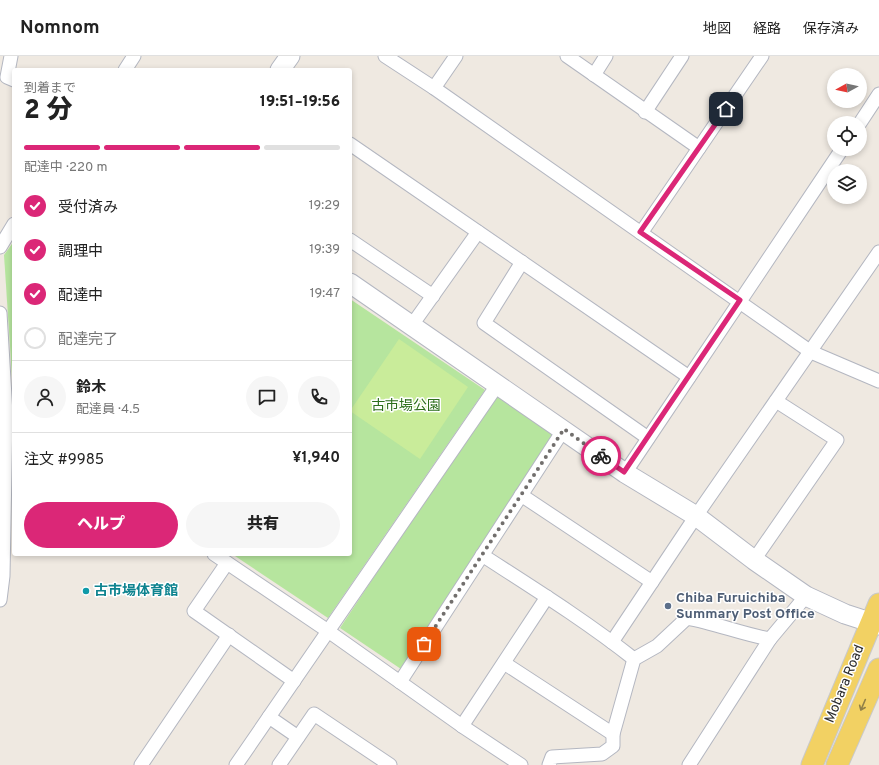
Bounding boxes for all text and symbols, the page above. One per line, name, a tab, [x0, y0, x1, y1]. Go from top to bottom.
text: Nomnom	[20, 16, 100, 40]
text: 地図	[703, 21, 731, 38]
text: 経路	[753, 21, 781, 38]
text: 保存済み	[803, 21, 859, 38]
north arrow	[827, 68, 867, 108]
map controls	[827, 68, 867, 204]
text: 到着まで	[24, 81, 76, 97]
pin	[709, 92, 743, 126]
text: 19:51–19:56	[260, 93, 340, 112]
text: 2 分	[24, 95, 73, 128]
icon: home	[715, 98, 737, 120]
button: locate	[827, 116, 867, 156]
text: 配達中 · 220 m	[24, 160, 107, 176]
button: layers	[827, 164, 867, 204]
icon: check	[24, 195, 46, 217]
text: 19:29	[309, 198, 340, 214]
text: 受付済み	[58, 199, 118, 218]
icon: check	[24, 239, 46, 261]
text: 19:39	[309, 242, 340, 258]
text: 調理中	[58, 243, 103, 262]
icon: check	[24, 283, 46, 305]
text: 19:47	[310, 286, 340, 302]
text: 配達中	[58, 287, 103, 306]
text: 配達完了	[58, 331, 118, 350]
button: person	[24, 376, 66, 418]
button: chat	[246, 376, 288, 418]
button: phone	[298, 376, 340, 418]
text: 鈴木	[76, 379, 106, 398]
park label: 古市場公園	[371, 398, 441, 415]
text: 配達員 · 4.5	[76, 402, 140, 418]
courier	[581, 436, 621, 476]
icon: bike	[590, 445, 612, 467]
text: ¥1,940	[292, 449, 340, 468]
text: 注文 #9985	[24, 451, 104, 470]
button: ヘルプ	[24, 502, 178, 548]
button: 共有	[186, 502, 340, 548]
place label: 古市場体育館	[94, 583, 178, 600]
marker: 古市場体育館	[81, 586, 91, 596]
place label: Chiba Furuichiba Summary Post Office	[676, 590, 815, 623]
marker: Chiba Furuichiba Summary Post Office	[663, 601, 673, 611]
pin	[407, 627, 441, 661]
icon: bag	[413, 633, 435, 655]
street label: Mobara Road	[822, 642, 868, 726]
one-way arrow	[859, 698, 867, 710]

